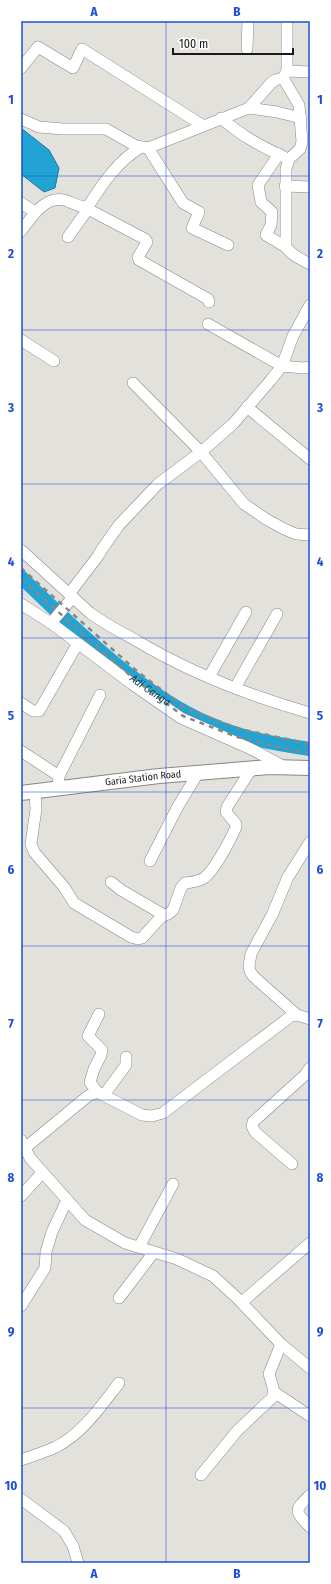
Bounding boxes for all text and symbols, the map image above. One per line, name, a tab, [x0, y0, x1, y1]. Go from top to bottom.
text: A	[89, 4, 98, 19]
text: B	[233, 4, 241, 19]
scale bar	[173, 30, 293, 56]
text: 100 m	[179, 37, 208, 51]
text: 1	[8, 92, 14, 107]
text: 1	[317, 92, 323, 107]
text: 2	[7, 246, 14, 261]
text: 2	[316, 246, 323, 261]
text: 3	[7, 400, 14, 415]
text: 3	[316, 400, 323, 415]
text: 4	[8, 554, 15, 569]
text: 4	[317, 554, 324, 569]
water label: Adi Ganga	[127, 671, 173, 709]
text: 5	[8, 708, 14, 723]
text: 5	[317, 708, 323, 723]
street label: Garia Station Road	[104, 768, 182, 789]
text: 6	[8, 862, 15, 877]
text: 6	[317, 862, 324, 877]
text: 7	[8, 1016, 14, 1031]
text: 7	[317, 1016, 323, 1031]
text: 8	[8, 1170, 15, 1185]
text: 8	[317, 1170, 324, 1185]
text: 9	[8, 1324, 15, 1339]
text: 9	[317, 1324, 324, 1339]
text: 10	[5, 1478, 17, 1493]
text: 10	[314, 1478, 326, 1493]
text: A	[89, 1566, 98, 1581]
text: B	[233, 1566, 241, 1581]

